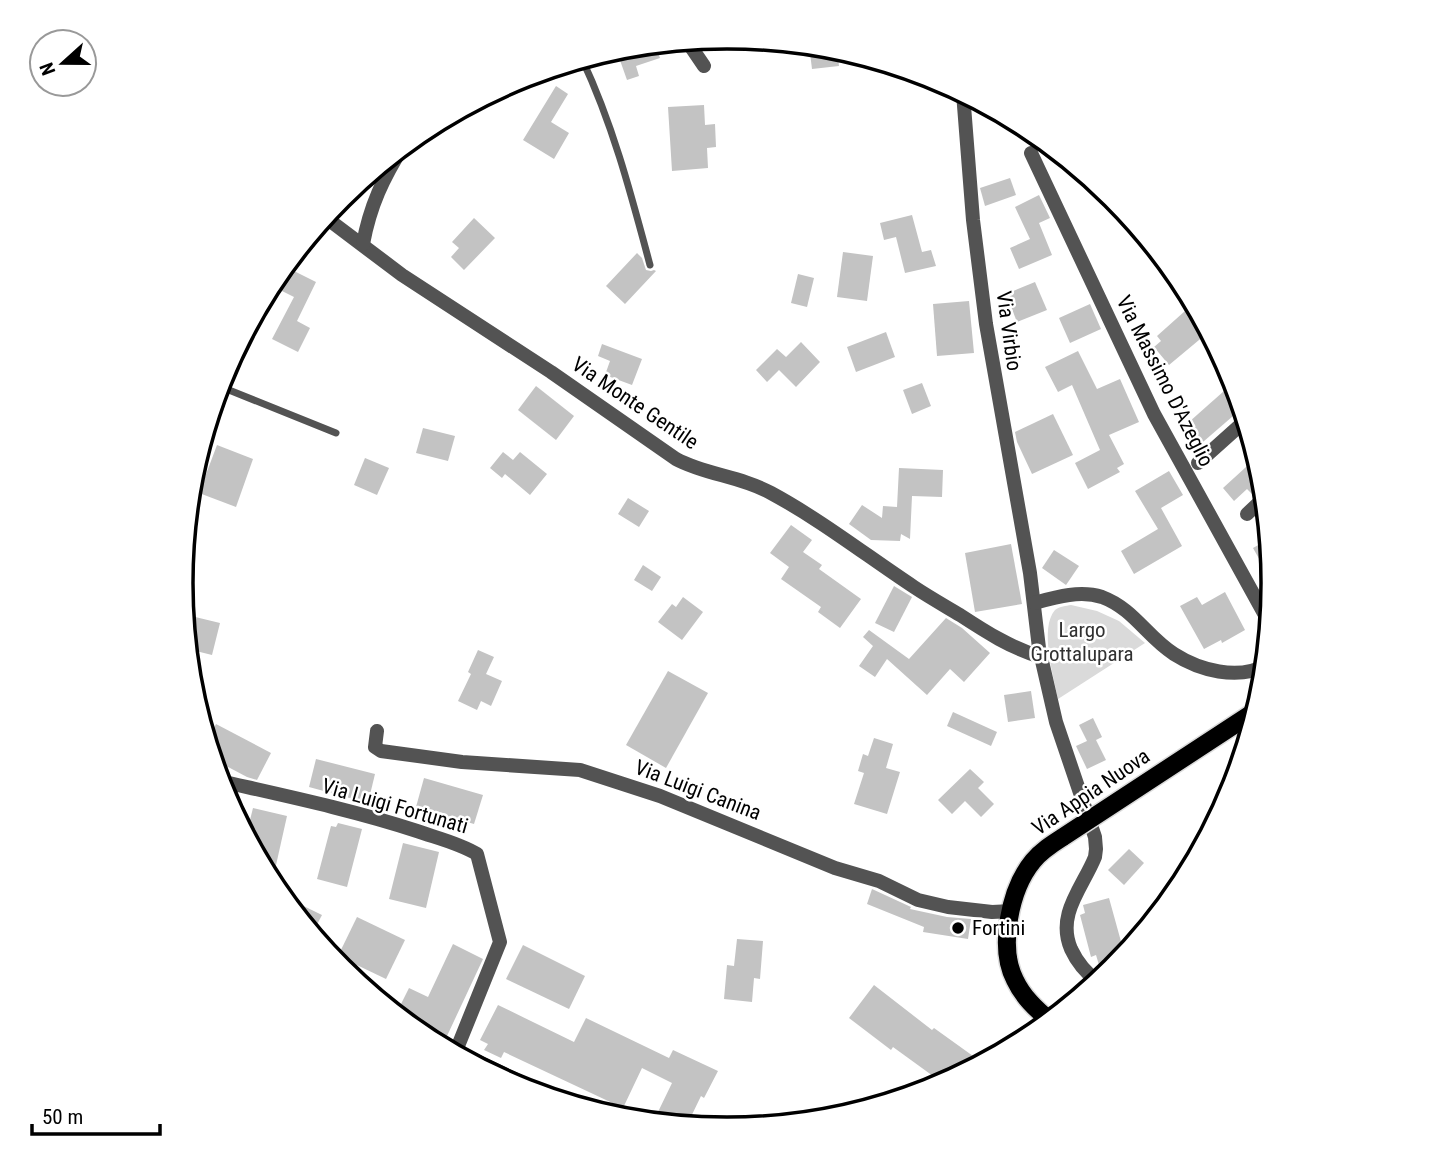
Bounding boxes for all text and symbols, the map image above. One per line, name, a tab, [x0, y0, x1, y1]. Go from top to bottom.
north arrow	[28, 28, 98, 98]
text: N	[35, 59, 60, 78]
street label: Via Virbio	[992, 290, 1026, 372]
street label: Via Massimo D'Azeglio	[1111, 292, 1219, 470]
street label: Via Monte Gentile	[567, 352, 703, 454]
park label: Largo Grottalupara	[1030, 618, 1134, 666]
street label: Via Appia Nuova	[1028, 744, 1154, 840]
street label: Via Luigi Canina	[632, 755, 764, 825]
street label: Via Luigi Fortunati	[319, 774, 471, 838]
place label: Fortini	[972, 916, 1025, 940]
marker: Fortini	[950, 920, 966, 936]
scale bar	[32, 1092, 159, 1136]
text: 50 m	[42, 1105, 83, 1129]

